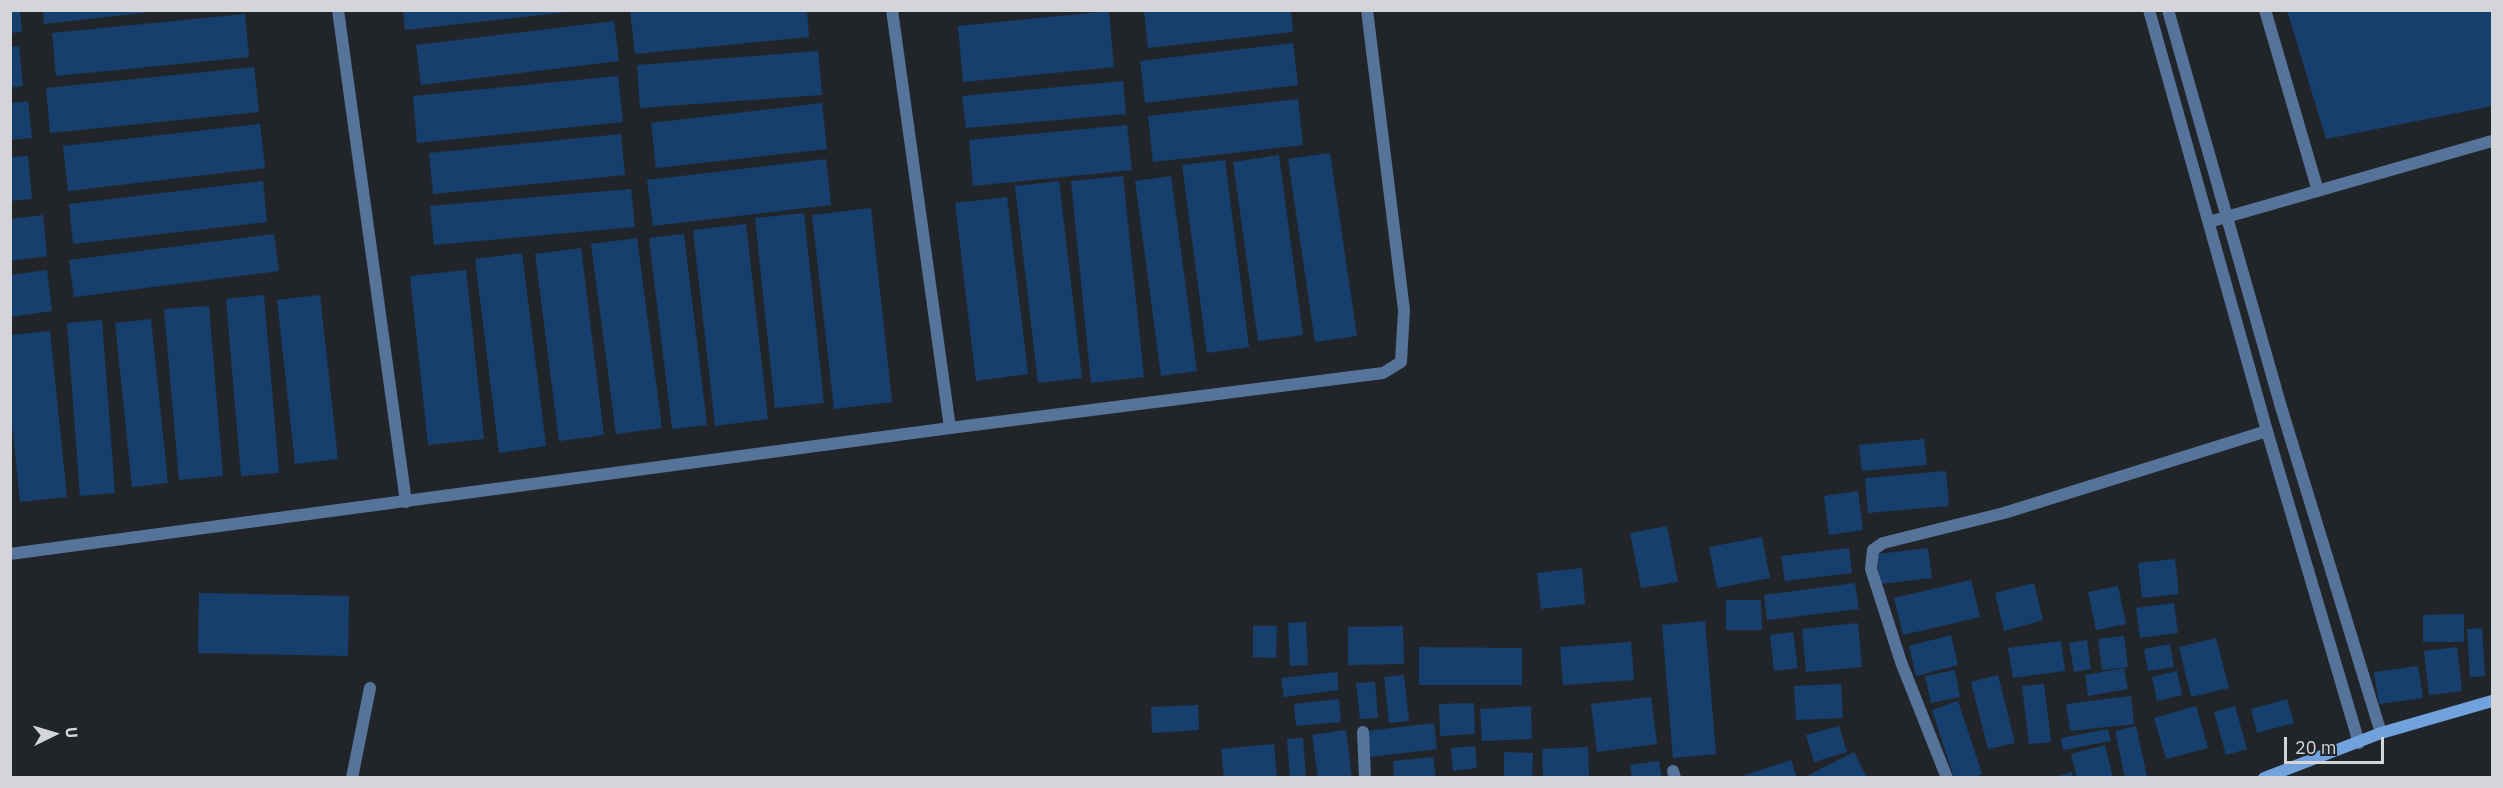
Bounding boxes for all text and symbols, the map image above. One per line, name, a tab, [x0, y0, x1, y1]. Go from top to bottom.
north arrow	[24, 704, 84, 764]
scale bar	[2287, 725, 2388, 763]
text: U	[61, 726, 82, 739]
text: 20 m	[2295, 736, 2337, 759]

